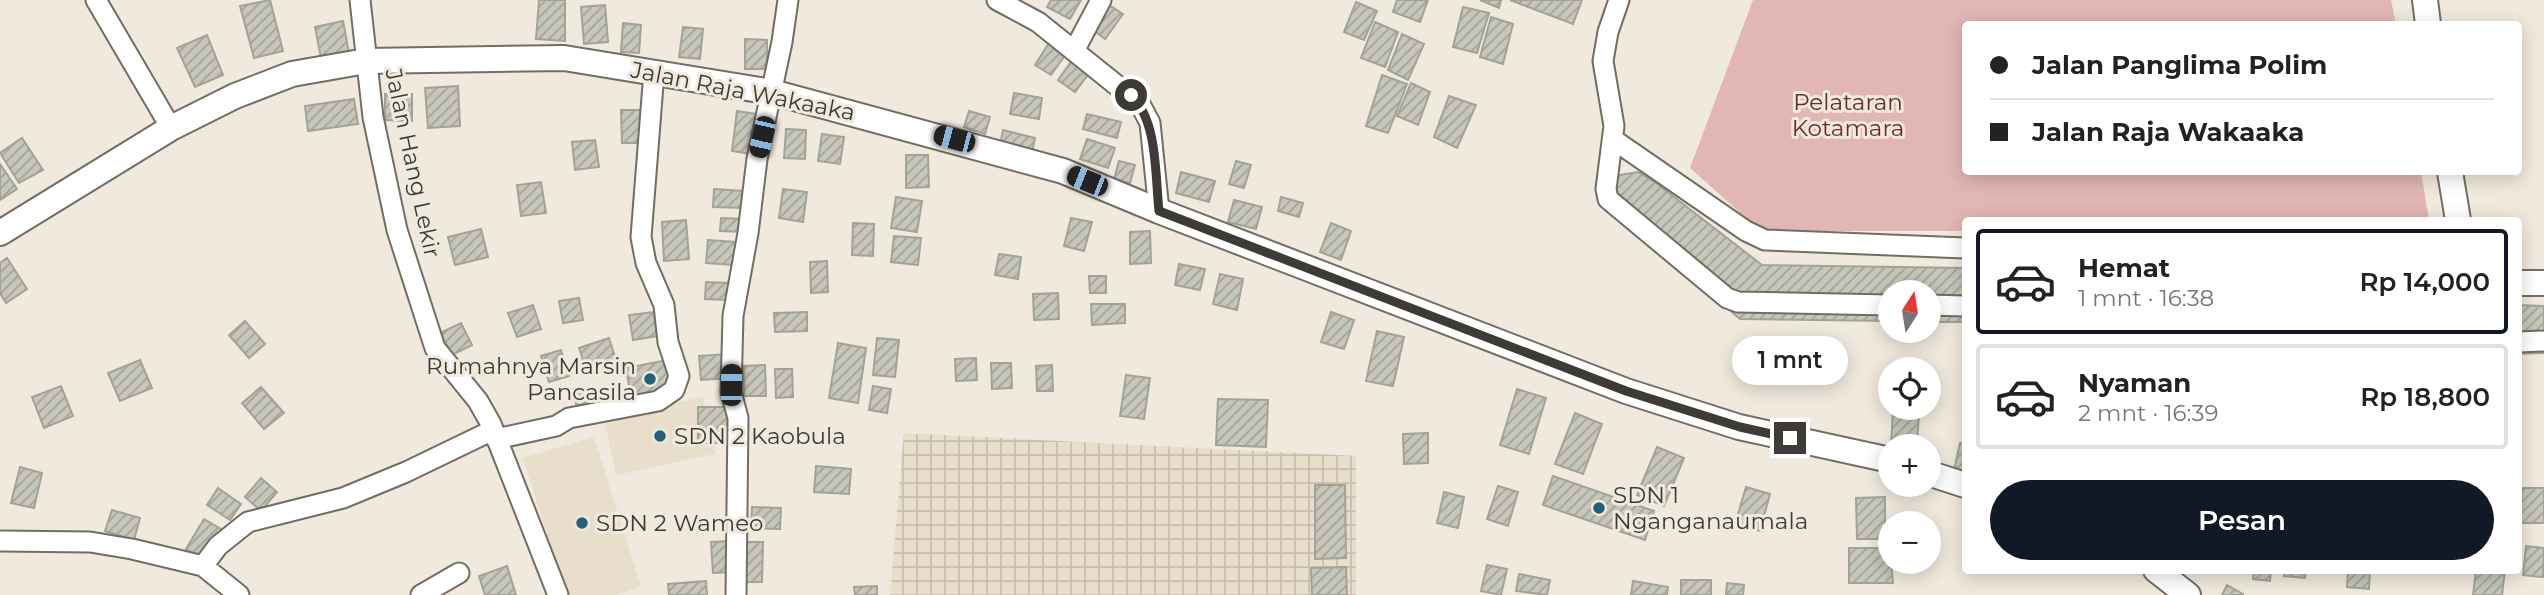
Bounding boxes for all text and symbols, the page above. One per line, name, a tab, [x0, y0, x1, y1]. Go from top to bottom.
text: Jalan Panglima Polim	[2032, 49, 2327, 81]
street label: Jalan Raja Wakaaka	[627, 55, 858, 126]
street label: Jalan Hang Lekir	[379, 65, 447, 260]
route start	[1115, 79, 1147, 111]
park label: Pelataran Kotamara	[1792, 88, 1904, 142]
car	[748, 114, 777, 160]
text: Jalan Raja Wakaaka	[2032, 116, 2304, 148]
car	[931, 123, 978, 155]
car	[1064, 163, 1111, 199]
icon: car	[1994, 250, 2057, 313]
text: Hemat	[2078, 252, 2170, 284]
text: Rp 14,000	[2359, 266, 2490, 298]
north arrow	[1878, 280, 1941, 343]
map controls	[1878, 280, 1941, 574]
text: 1 mnt · 16:38	[2078, 284, 2214, 312]
callout: 1 mnt	[1732, 336, 1848, 386]
text: 1 mnt	[1758, 346, 1822, 374]
place label: Rumahnya Marsin Pancasila	[426, 352, 636, 406]
button: locate	[1878, 357, 1941, 420]
car	[721, 364, 742, 406]
icon: car	[1994, 365, 2057, 428]
text: Nyaman	[2078, 367, 2191, 399]
marker: Rumahnya Marsin Pancasila	[642, 371, 658, 387]
text: Rp 18,800	[2360, 381, 2490, 413]
text: 2 mnt · 16:39	[2078, 399, 2218, 427]
place label: SDN 2 Kaobula	[674, 422, 846, 450]
route end	[1774, 422, 1806, 454]
marker: SDN 2 Kaobula	[652, 428, 668, 444]
button: +	[1878, 434, 1941, 497]
button: Pesan	[1990, 480, 2494, 560]
place label: SDN 1 Nganganaumala	[1613, 481, 1808, 535]
marker: SDN 1 Nganganaumala	[1591, 500, 1607, 516]
place label: SDN 2 Wameo	[596, 509, 764, 537]
button: −	[1878, 511, 1941, 574]
marker: SDN 2 Wameo	[574, 515, 590, 531]

